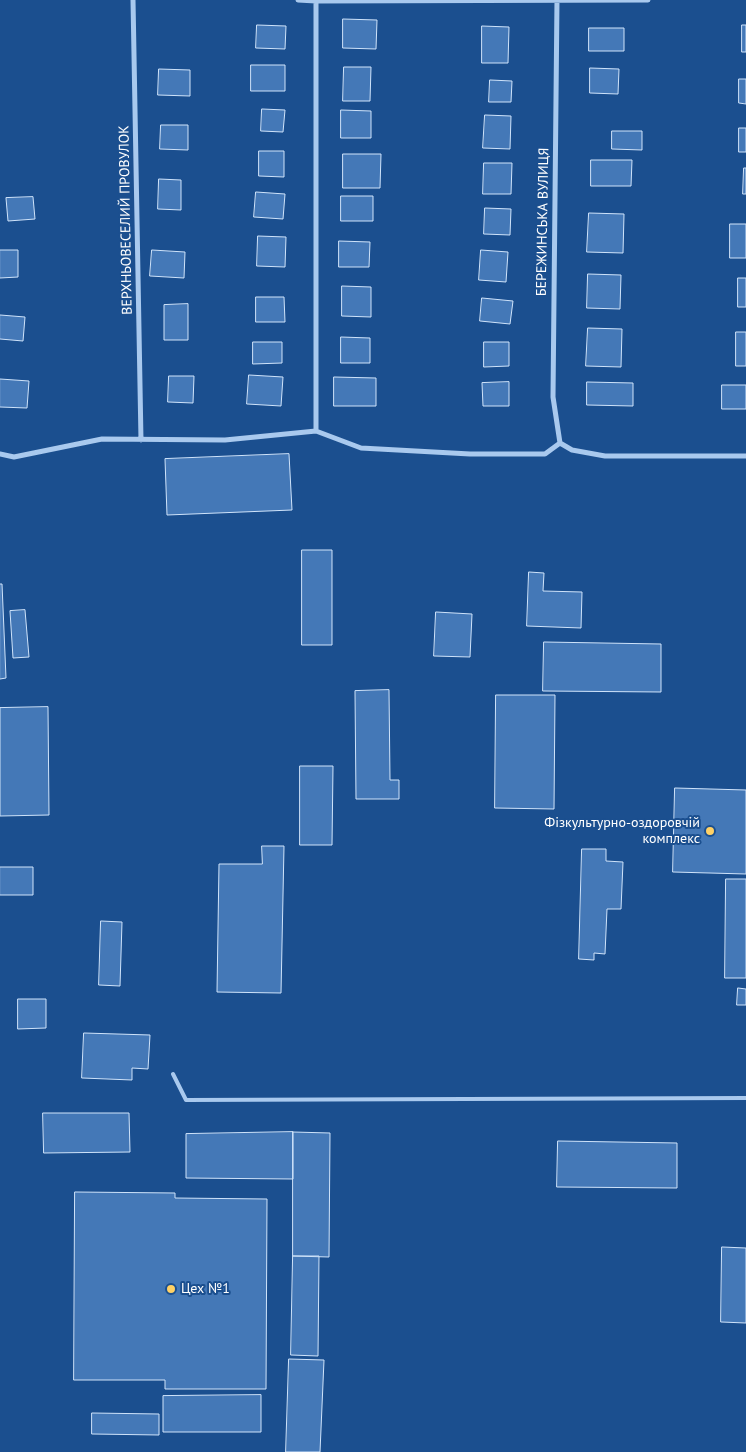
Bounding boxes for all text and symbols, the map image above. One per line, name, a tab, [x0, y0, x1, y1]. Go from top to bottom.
street label: ВЕРХНЬОВЕСЕЛИЙ ПРОВУЛОК	[116, 125, 136, 315]
street label: БЕРЕЖИНСЬКА ВУЛИЦЯ	[533, 148, 553, 296]
place label: Фізкультурно-оздоровчій комплекс	[544, 815, 700, 848]
marker: Фізкультурно-оздоровчій комплекс	[704, 825, 716, 837]
place label: Цех №1	[181, 1281, 230, 1297]
marker: Цех №1	[165, 1283, 177, 1295]

